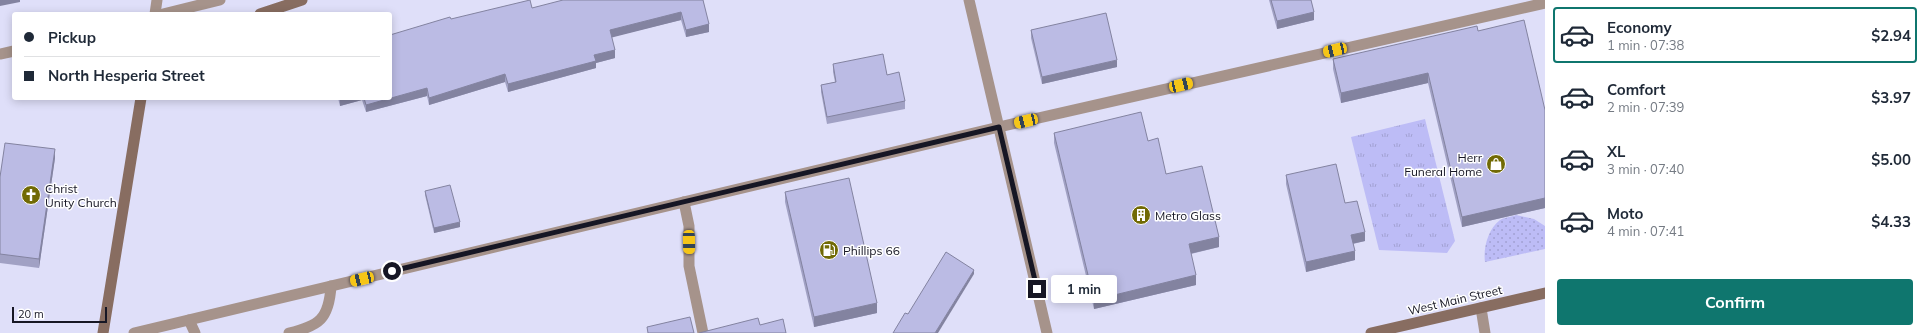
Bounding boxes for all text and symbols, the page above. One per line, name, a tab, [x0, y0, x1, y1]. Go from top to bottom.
icon: car	[1559, 17, 1595, 53]
text: Economy	[1607, 18, 1672, 37]
text: $2.94	[1871, 26, 1911, 45]
text: Pickup	[48, 28, 96, 47]
text: 1 min · 07:38	[1607, 37, 1684, 53]
car	[1322, 41, 1348, 59]
text: North Hesperia Street	[48, 66, 205, 85]
car	[1168, 76, 1194, 94]
icon: car	[1559, 79, 1595, 115]
text: Comfort	[1607, 80, 1665, 99]
text: $3.97	[1871, 88, 1911, 107]
text: 2 min · 07:39	[1607, 99, 1684, 115]
car	[1013, 112, 1039, 130]
icon: car	[1559, 141, 1595, 177]
text: XL	[1607, 142, 1625, 161]
place label: Herr Funeral Home	[1404, 150, 1483, 179]
text: $5.00	[1871, 150, 1911, 169]
shop icon: Herr Funeral Home	[1485, 153, 1507, 175]
text: 3 min · 07:40	[1607, 161, 1684, 177]
place label: Christ Unity Church	[45, 181, 117, 210]
church icon: Christ Unity Church	[20, 184, 42, 206]
icon: car	[1559, 203, 1595, 239]
building icon: Metro Glass	[1130, 204, 1152, 226]
text: Moto	[1607, 204, 1643, 223]
place label: Metro Glass	[1155, 208, 1221, 223]
text: $4.33	[1871, 212, 1911, 231]
text: 4 min · 07:41	[1607, 223, 1684, 239]
car	[683, 230, 695, 254]
fuel station icon: Phillips 66	[818, 239, 840, 261]
place label: Phillips 66	[843, 243, 900, 258]
route start	[383, 262, 401, 280]
car	[349, 270, 375, 288]
callout: 1 min	[1051, 275, 1117, 303]
button: Confirm	[1557, 279, 1913, 325]
route end	[1028, 280, 1046, 298]
text: 1 min	[1067, 281, 1101, 297]
street label: West Main Street	[1406, 282, 1504, 318]
scale bar	[12, 305, 107, 324]
text: 20 m	[18, 307, 44, 321]

